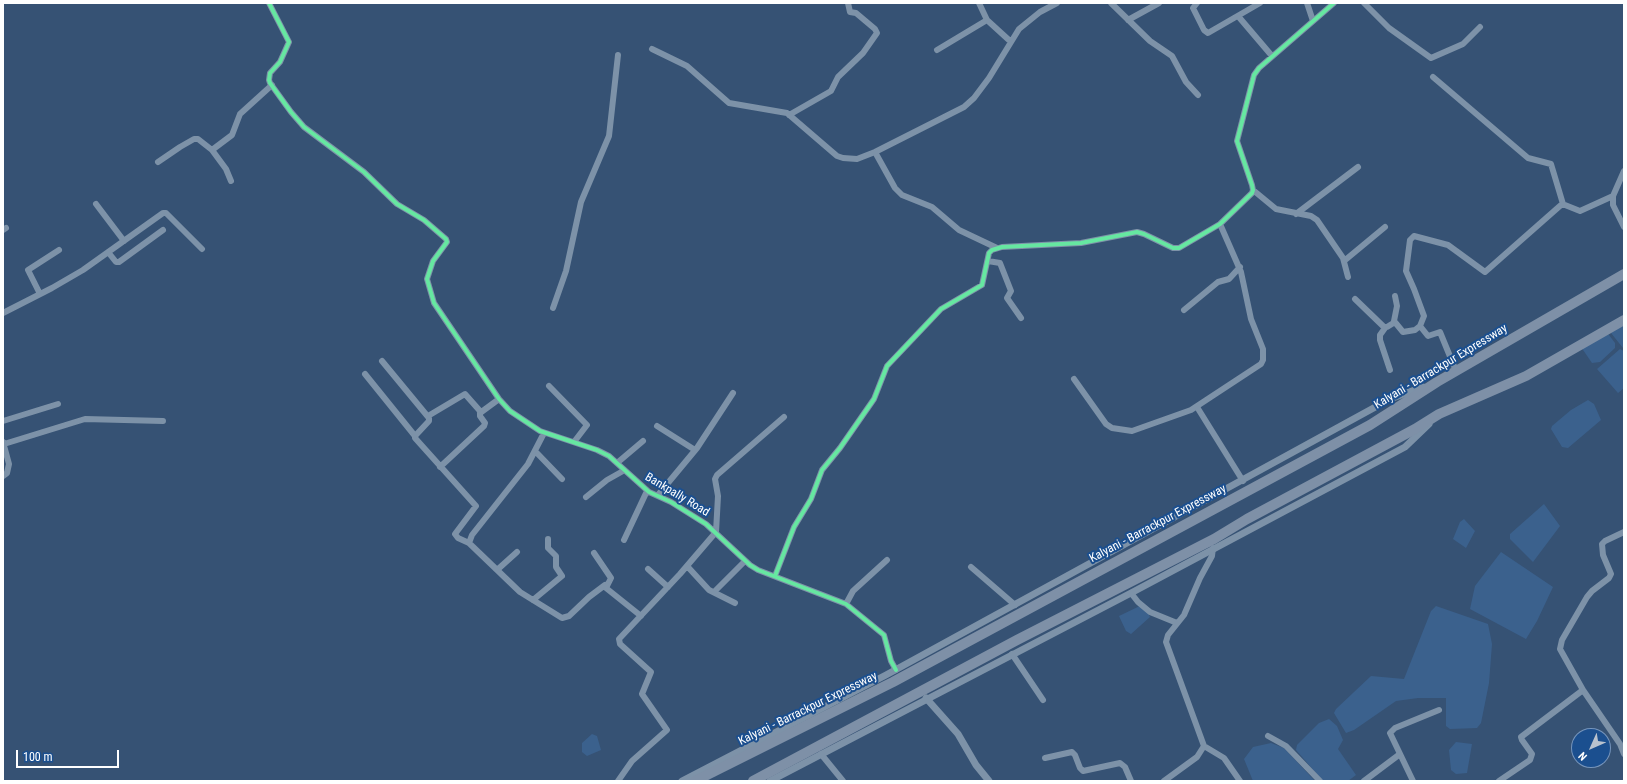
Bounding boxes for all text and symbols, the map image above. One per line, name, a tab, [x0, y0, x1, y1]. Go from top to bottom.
street label: Kalyani - Barrackpur Expressway	[1372, 322, 1510, 412]
street label: Bankpally Road	[642, 470, 712, 520]
street label: Kalyani - Barrackpur Expressway	[1087, 482, 1229, 566]
street label: Kalyani - Barrackpur Expressway	[736, 669, 880, 749]
north arrow	[1571, 728, 1611, 768]
scale bar	[18, 742, 121, 768]
text: N	[1576, 749, 1590, 763]
text: 100 m	[23, 750, 53, 764]

